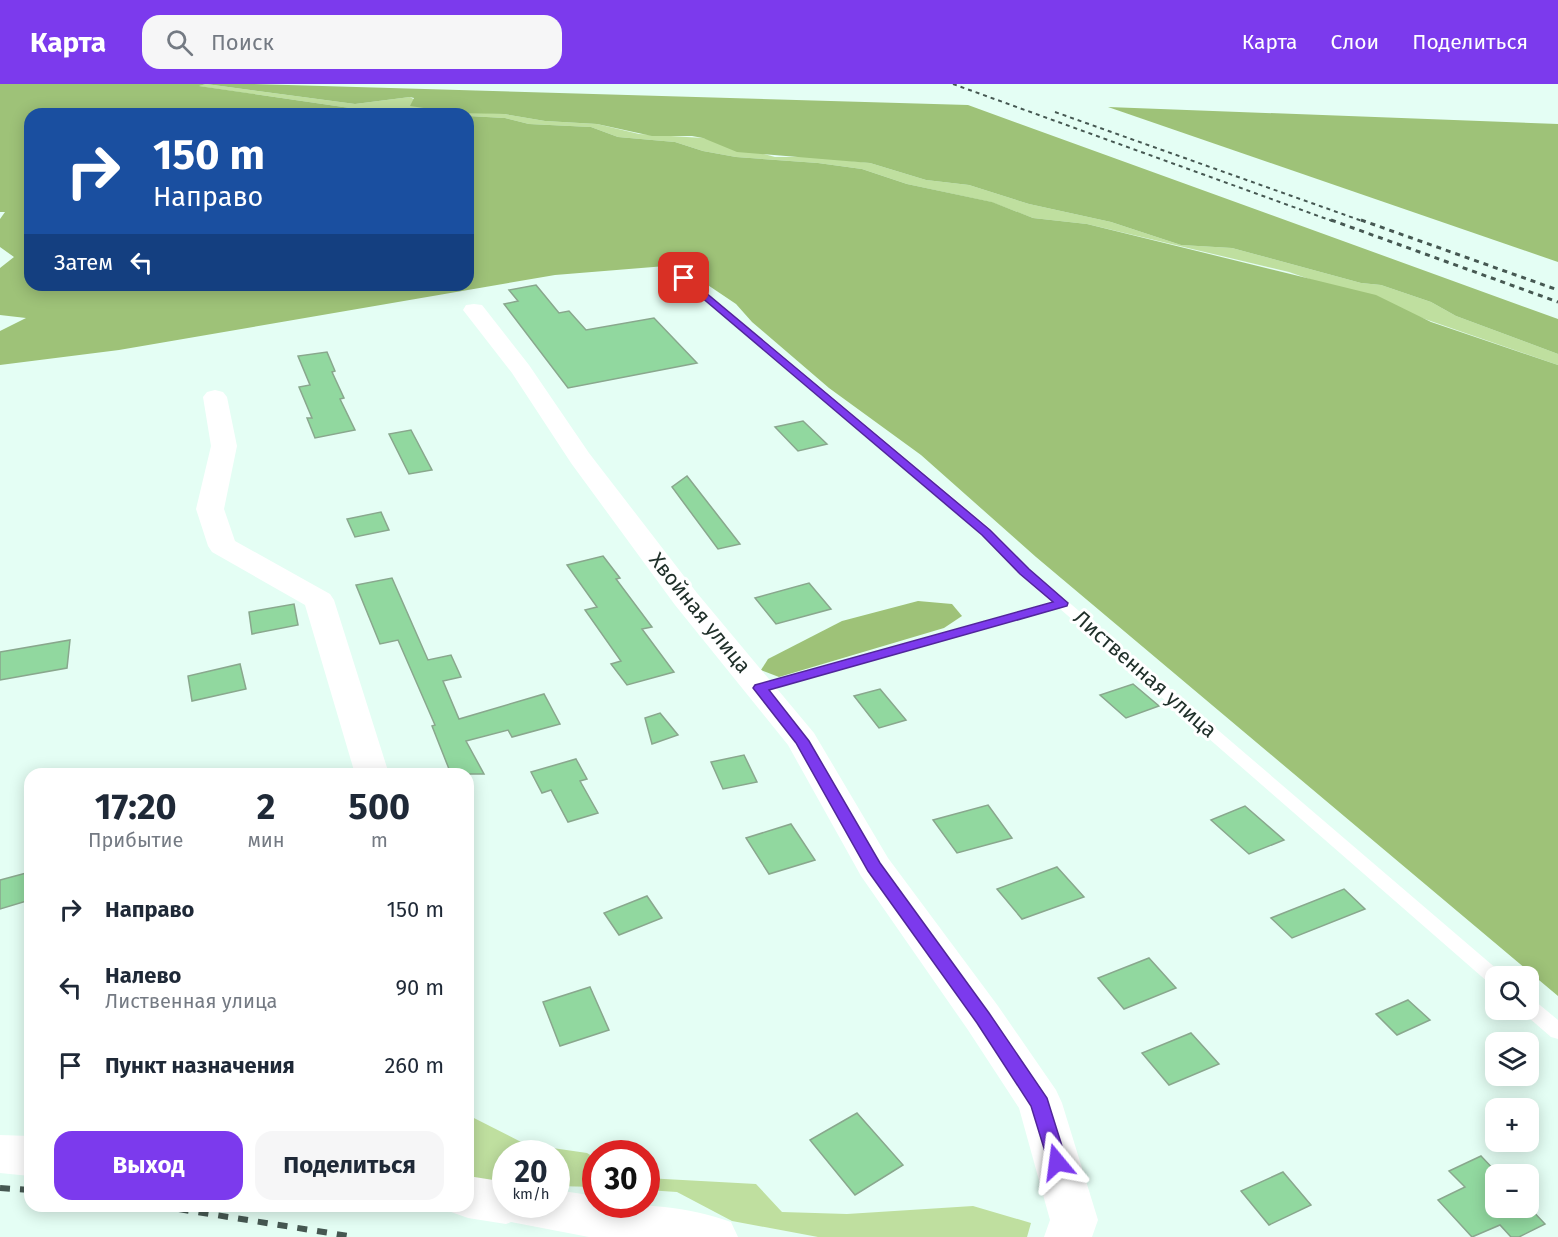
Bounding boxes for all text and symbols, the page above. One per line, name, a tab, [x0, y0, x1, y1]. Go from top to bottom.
search box	[142, 15, 562, 69]
text: Карта	[30, 26, 106, 59]
icon: search	[163, 26, 196, 59]
text: Поиск	[211, 29, 274, 56]
text: Карта	[1242, 29, 1298, 55]
text: Слои	[1331, 29, 1379, 55]
text: Поделиться	[1412, 29, 1528, 55]
text: 150 m	[153, 130, 265, 180]
icon: right	[54, 132, 132, 210]
text: Направо	[153, 181, 263, 213]
icon: left	[125, 246, 158, 279]
text: Затем	[54, 249, 113, 276]
pin	[658, 252, 709, 303]
icon: arrive	[667, 261, 700, 294]
street label: Хвойная улица	[643, 548, 757, 678]
street label: Лиственная улица	[1068, 605, 1222, 743]
text: 17:20	[95, 785, 177, 829]
text: 2	[257, 785, 275, 829]
text: 500	[349, 785, 410, 829]
text: Прибытие	[88, 828, 183, 852]
text: мин	[247, 828, 285, 852]
text: m	[371, 828, 388, 852]
icon: right	[54, 893, 87, 926]
text: Направо	[105, 896, 194, 923]
text: 150 m	[386, 896, 444, 923]
text: Налево	[105, 962, 181, 989]
map controls	[1485, 966, 1539, 1218]
button: search	[1485, 966, 1539, 1020]
icon: left	[54, 971, 87, 1004]
text: 90 m	[395, 974, 444, 1001]
text: Лиственная улица	[105, 989, 278, 1013]
button: layers	[1485, 1032, 1539, 1086]
icon: arrive	[54, 1049, 87, 1082]
text: Пункт назначения	[105, 1052, 295, 1079]
text: 260 m	[384, 1052, 444, 1079]
button: +	[1485, 1098, 1539, 1152]
position arrow	[1025, 1130, 1089, 1194]
button: Выход	[54, 1131, 243, 1200]
button: Поделиться	[255, 1131, 444, 1200]
speed limit sign: 30	[582, 1140, 660, 1218]
text: 20	[514, 1154, 548, 1190]
button: −	[1485, 1164, 1539, 1218]
text: km/h	[512, 1185, 550, 1203]

